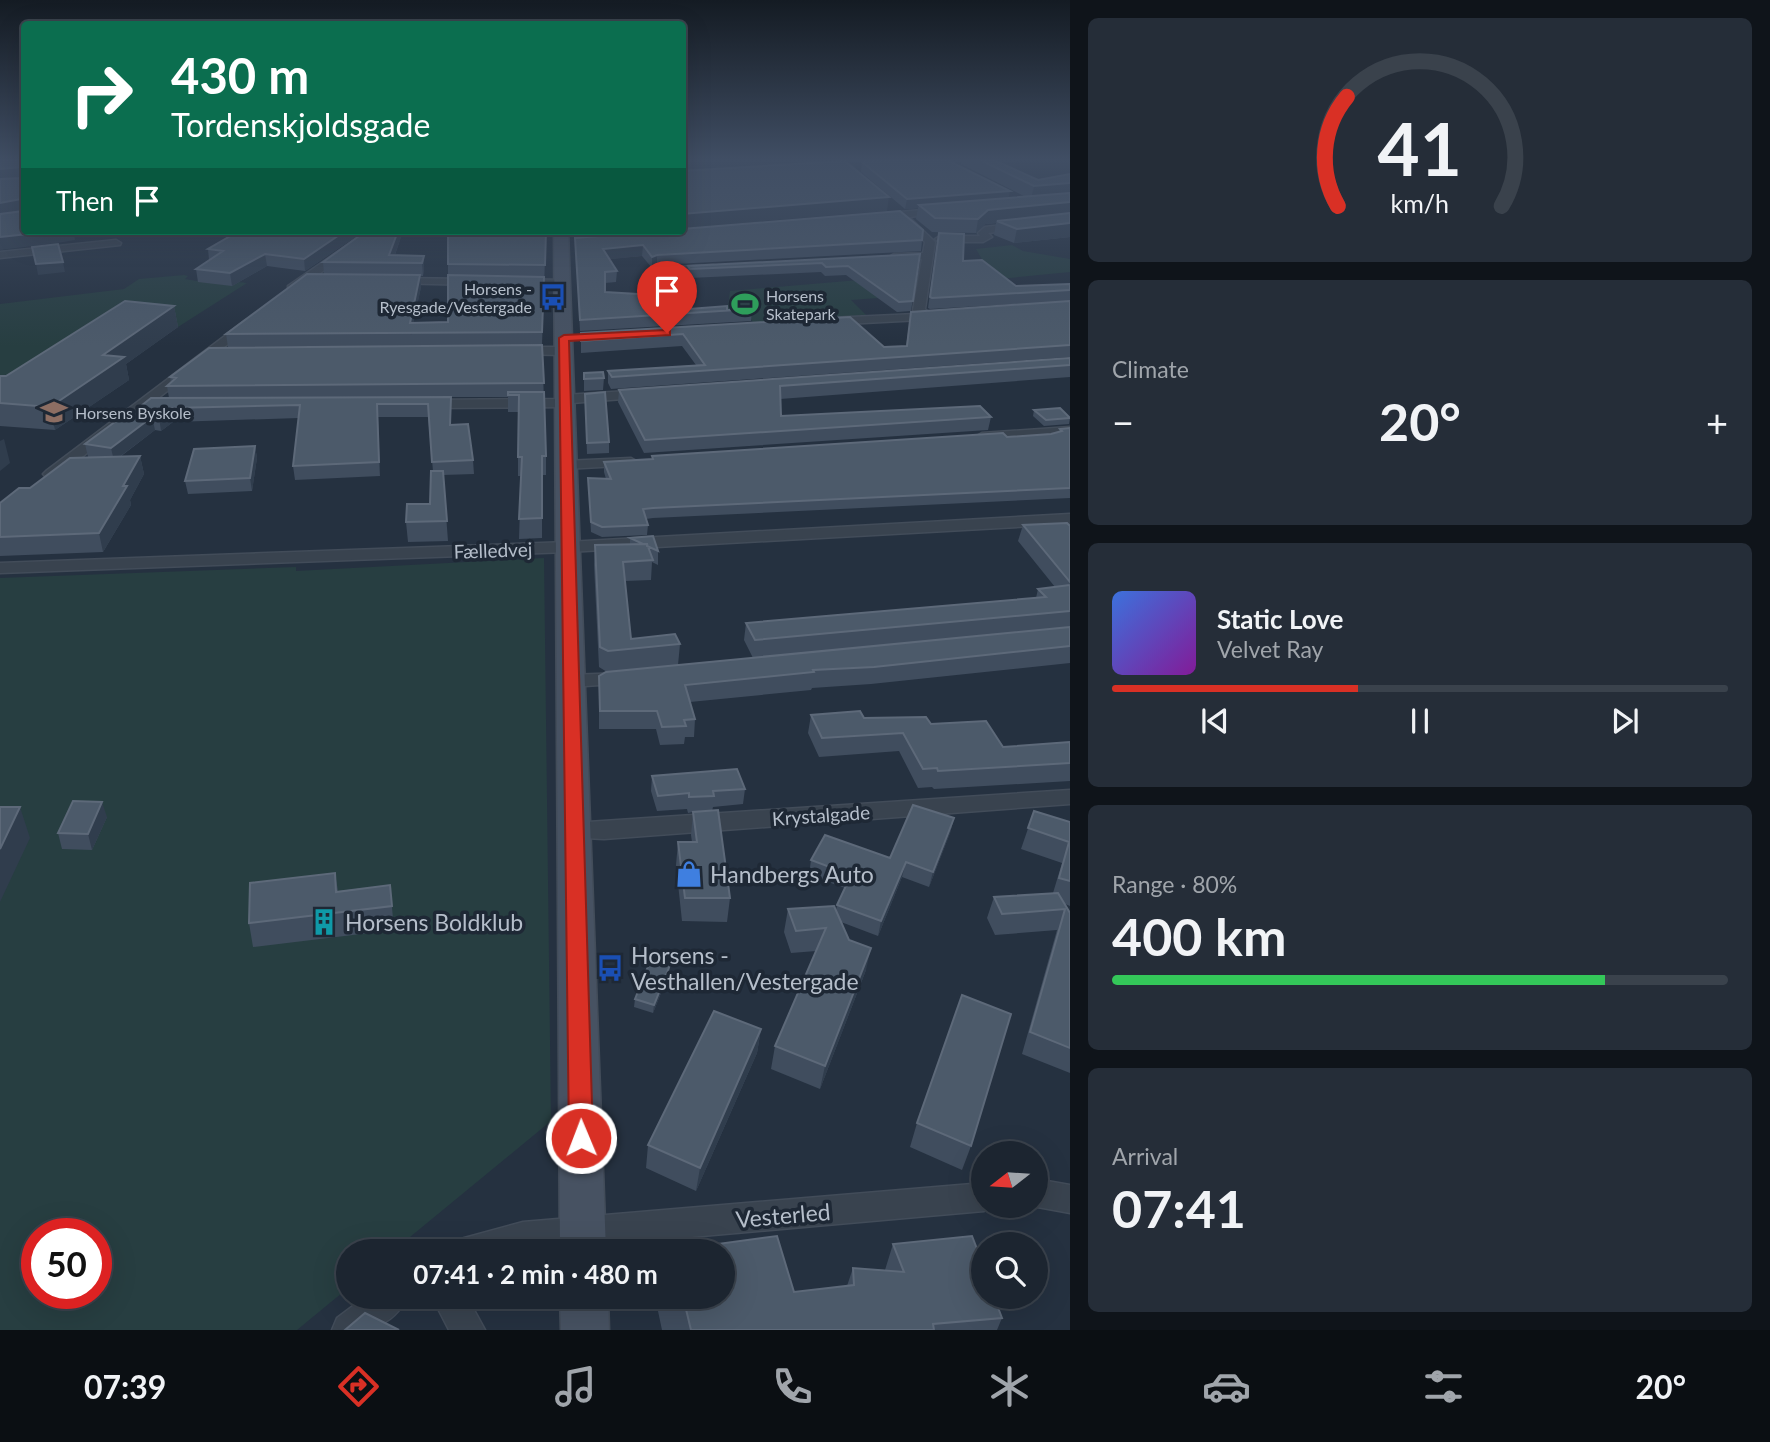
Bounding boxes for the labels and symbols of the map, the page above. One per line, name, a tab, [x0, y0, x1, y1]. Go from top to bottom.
pin	[637, 261, 697, 333]
place label: Horsens - Ryesgade/Vestergade	[379, 279, 532, 316]
bus stop icon: Horsens - Ryesgade/Vestergade	[538, 282, 568, 312]
place label: Horsens Skatepark	[766, 286, 836, 323]
sports icon: Horsens Skatepark	[730, 289, 760, 319]
school or university icon: Horsens Byskole	[39, 397, 69, 427]
place label: Horsens Byskole	[75, 403, 191, 422]
street label: Fælledvej	[453, 537, 533, 563]
street label: Krystalgade	[771, 800, 871, 830]
shop icon: Handbergs Auto	[674, 859, 704, 889]
place label: Handbergs Auto	[710, 860, 874, 888]
building icon: Horsens Boldklub	[309, 907, 339, 937]
place label: Horsens Boldklub	[345, 908, 523, 936]
place label: Horsens - Vesthallen/Vestergade	[631, 941, 859, 995]
bus stop icon: Horsens - Vesthallen/Vestergade	[595, 953, 625, 983]
position arrow	[544, 1101, 618, 1175]
north arrow	[971, 1141, 1048, 1218]
street label: Vesterled	[734, 1197, 832, 1233]
speed limit sign: 50	[21, 1218, 112, 1309]

